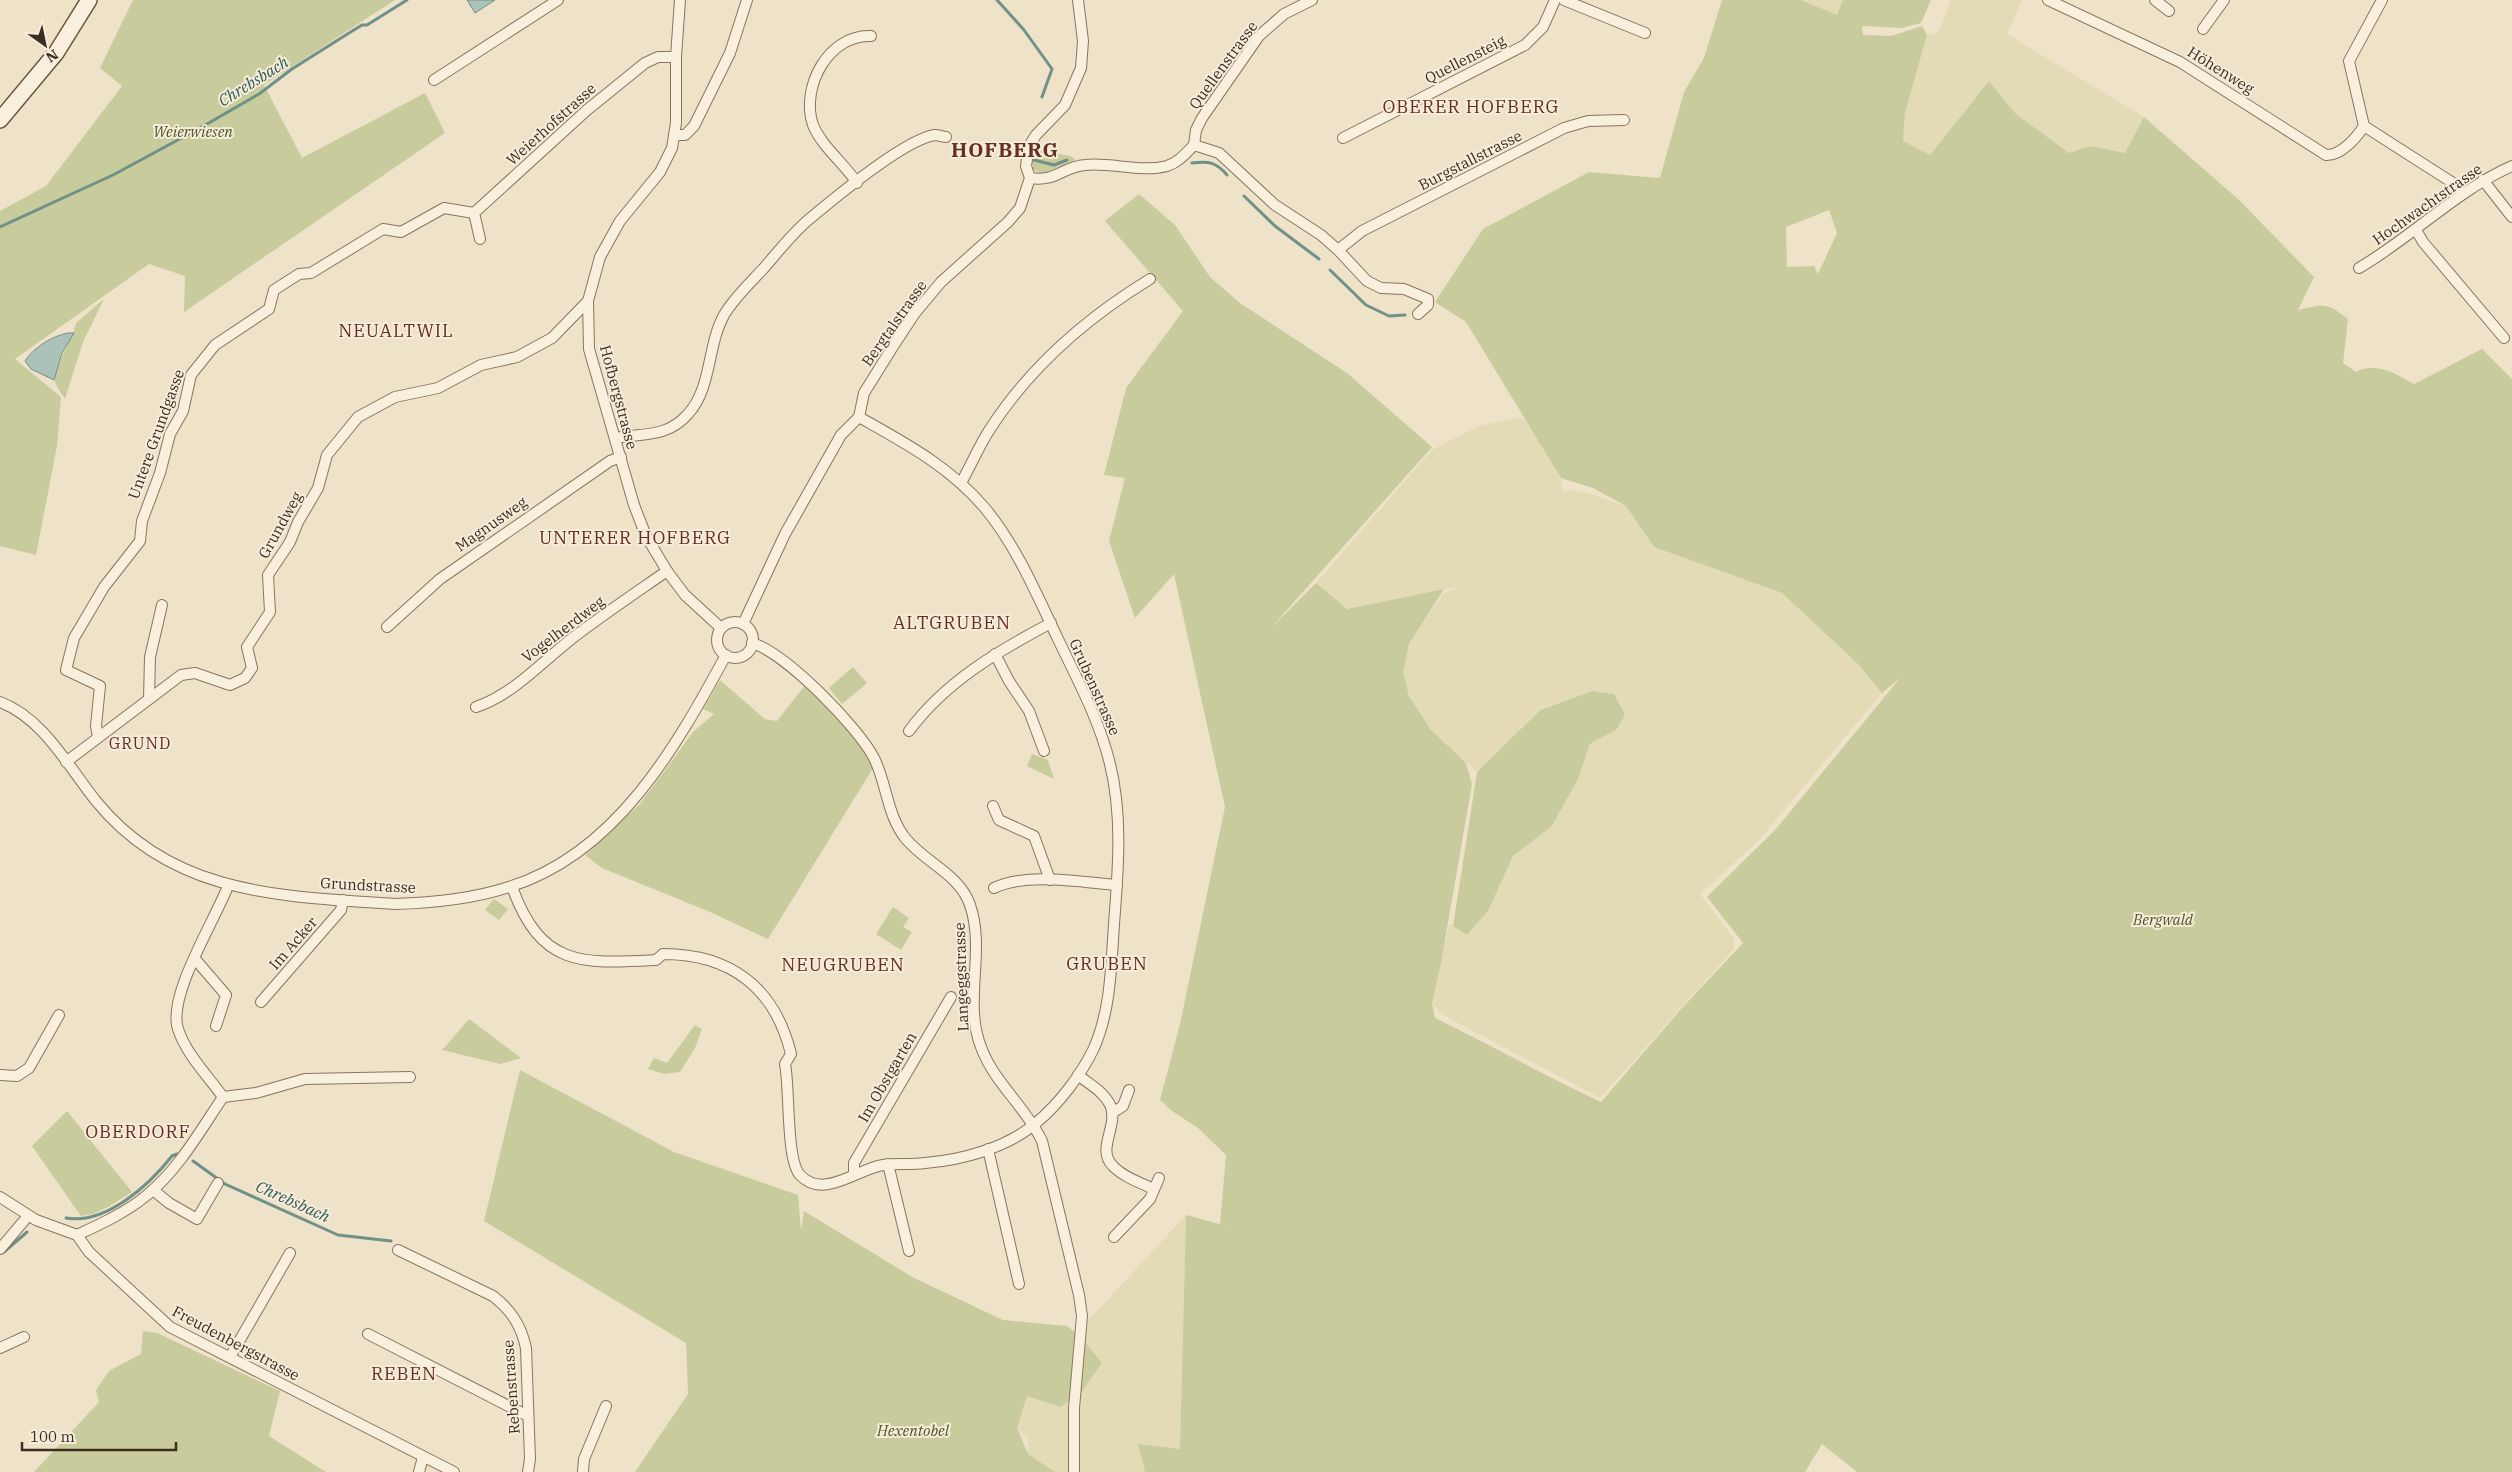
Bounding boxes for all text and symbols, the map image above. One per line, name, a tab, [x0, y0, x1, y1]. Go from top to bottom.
street label: Quellenstrasse	[1185, 17, 1261, 113]
north arrow	[20, 20, 70, 70]
street label: Quellensteig	[1421, 31, 1509, 87]
street label: Höhenweg	[2184, 42, 2258, 98]
text: N	[43, 45, 62, 66]
water label: Chrebsbach	[214, 51, 292, 110]
street label: Weierhofstrasse	[502, 79, 600, 169]
district label: OBERER HOFBERG	[1382, 95, 1560, 118]
park label: Weierwiesen	[153, 122, 233, 141]
street label: Burgstallstrasse	[1415, 126, 1525, 194]
district label: HOFBERG	[951, 136, 1059, 163]
street label: Hochwachtstrasse	[2369, 159, 2485, 249]
street label: Bergtalstrasse	[857, 276, 931, 370]
district label: NEUALTWIL	[338, 319, 454, 342]
street label: Hofbergstrasse	[596, 343, 642, 451]
street label: Untere Grundgasse	[124, 366, 188, 502]
street label: Grundweg	[254, 488, 306, 562]
street label: Magnusweg	[451, 492, 531, 556]
district label: UNTERER HOFBERG	[539, 526, 731, 549]
street label: Vogelherdweg	[518, 592, 608, 666]
district label: ALTGRUBEN	[893, 611, 1011, 634]
street label: Grubenstrasse	[1065, 636, 1125, 738]
district label: GRUND	[109, 733, 171, 753]
street label: Grundstrasse	[320, 873, 416, 897]
park label: Bergwald	[2132, 910, 2194, 929]
street label: Im Acker	[265, 912, 321, 973]
street label: Langeggstrasse	[950, 922, 972, 1032]
district label: GRUBEN	[1066, 952, 1148, 975]
district label: NEUGRUBEN	[781, 953, 905, 976]
street label: Im Obstgarten	[854, 1028, 921, 1126]
district label: OBERDORF	[85, 1120, 191, 1143]
water label: Chrebsbach	[253, 1176, 333, 1226]
street label: Freudenbergstrasse	[169, 1301, 303, 1385]
street label: Rebenstrasse	[498, 1339, 524, 1435]
district label: REBEN	[371, 1362, 437, 1385]
scale bar	[22, 1420, 176, 1452]
park label: Hexentobel	[876, 1421, 950, 1440]
text: 100 m	[30, 1427, 75, 1446]

